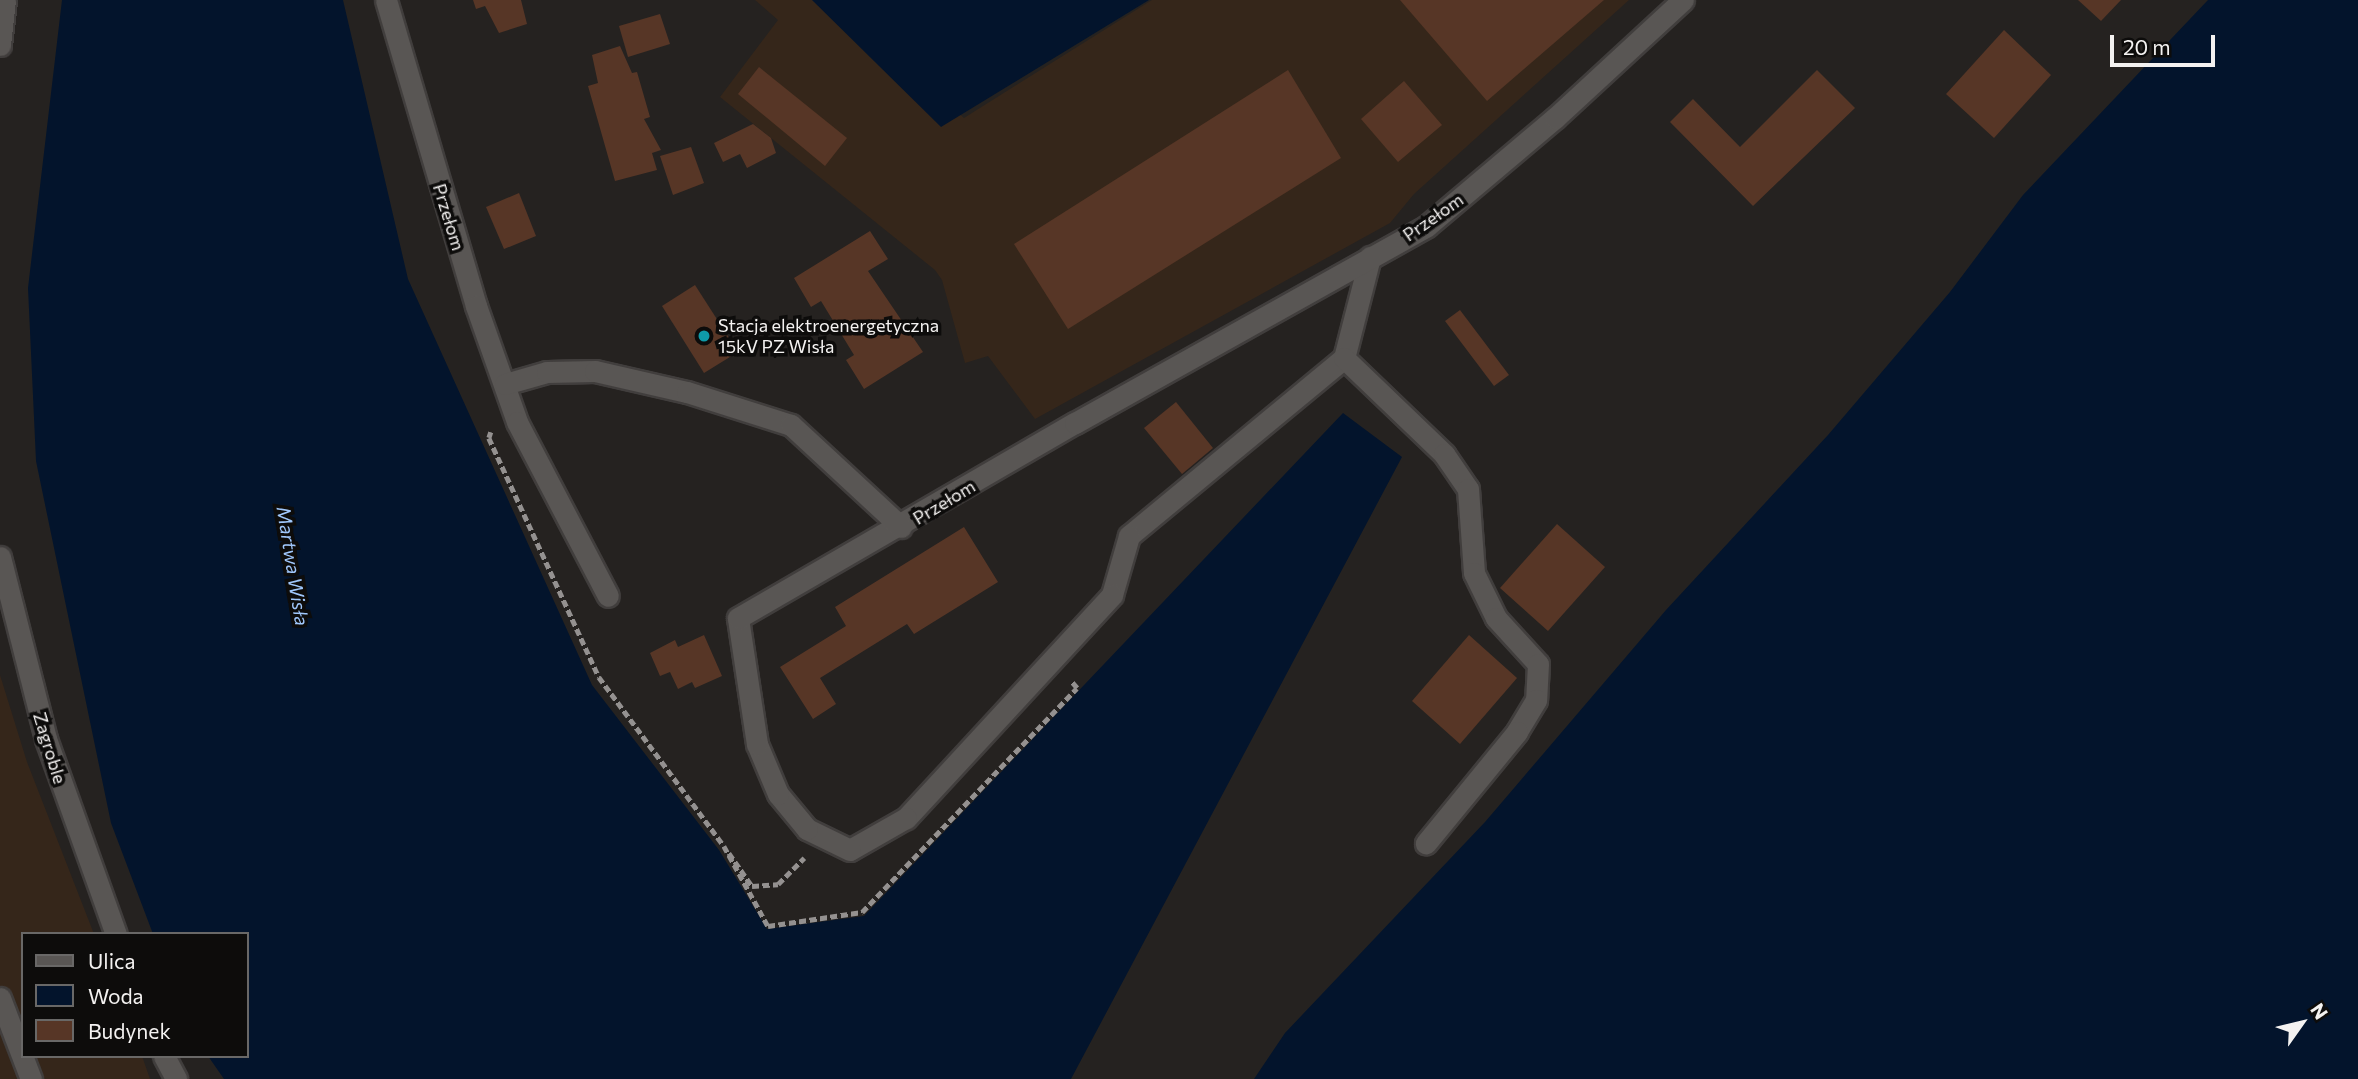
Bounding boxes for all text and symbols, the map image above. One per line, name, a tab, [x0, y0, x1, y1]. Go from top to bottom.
scale bar	[2113, 21, 2218, 65]
text: 20 m	[2123, 34, 2171, 59]
street label: Przełom	[429, 181, 469, 253]
street label: Przełom	[1399, 188, 1467, 246]
place label: Stacja elektroenergetyczna 15kV PZ Wisła	[718, 315, 939, 358]
marker: Stacja elektroenergetyczna 15kV PZ Wisła	[696, 328, 712, 344]
street label: Przełom	[909, 475, 979, 529]
water label: Martwa Wisła	[272, 505, 314, 627]
street label: Zagroble	[29, 710, 71, 786]
legend	[21, 932, 248, 1058]
text: Ulica	[88, 948, 135, 973]
text: Woda	[88, 983, 144, 1008]
north arrow	[2267, 988, 2337, 1058]
text: N	[2306, 999, 2333, 1023]
text: Budynek	[88, 1018, 171, 1043]

